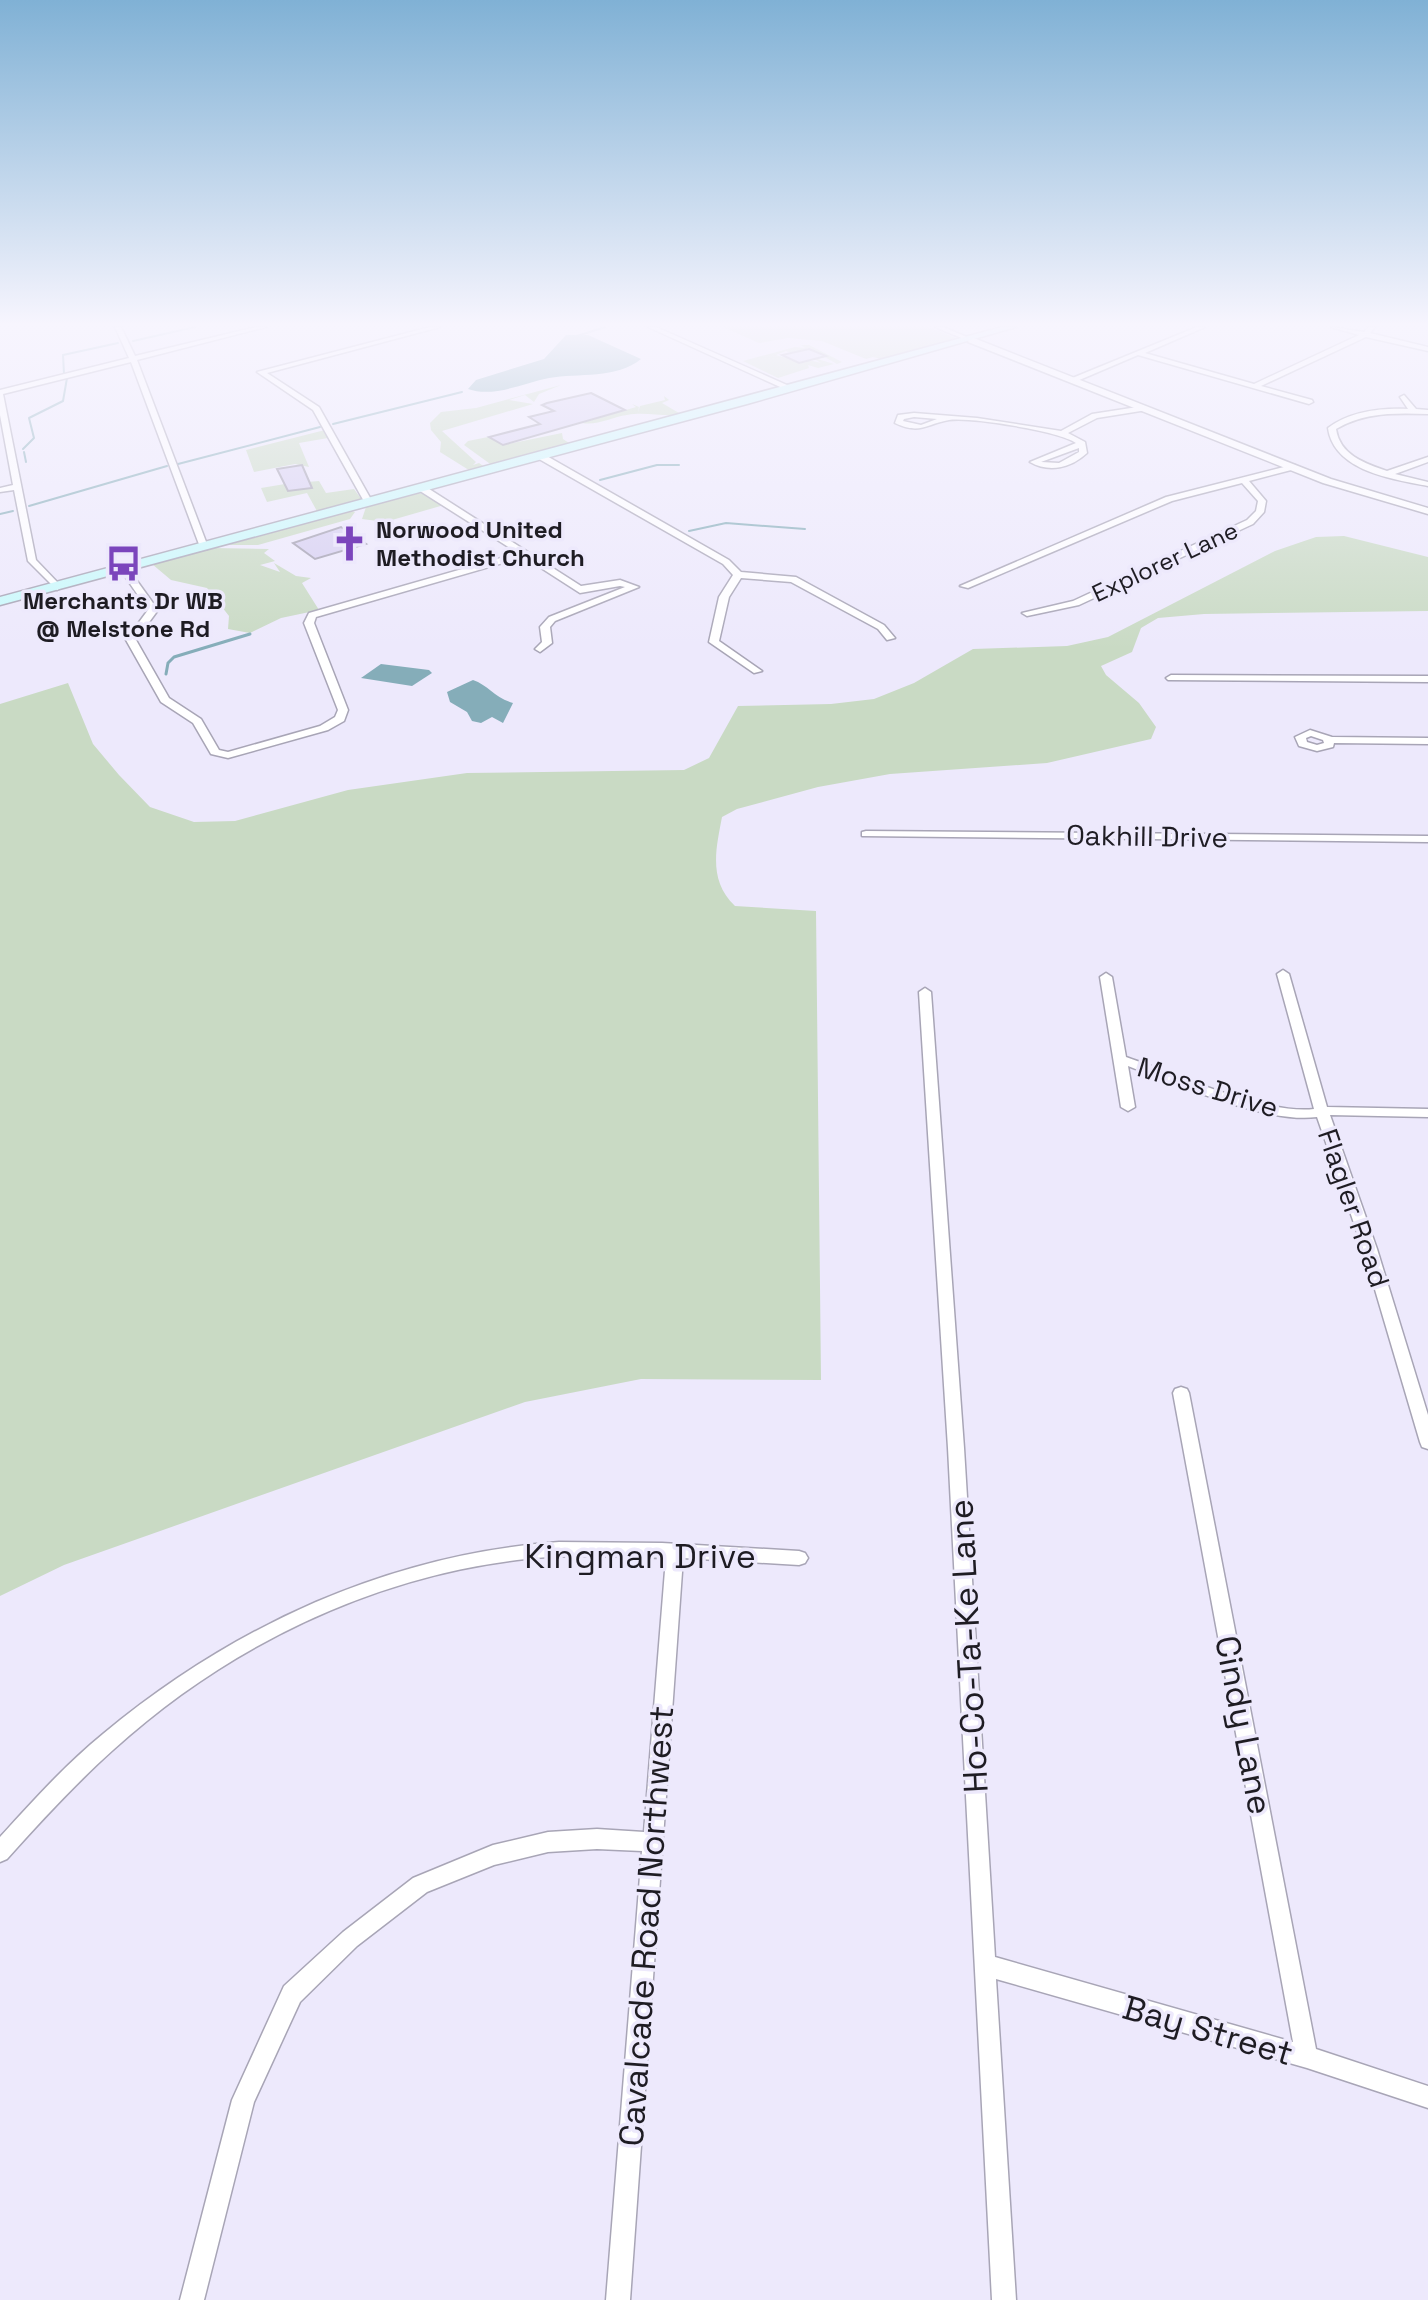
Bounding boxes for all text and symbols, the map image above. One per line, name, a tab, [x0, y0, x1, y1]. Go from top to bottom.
place label: Norwood United Methodist Church	[376, 514, 585, 573]
street label: Explorer Lane	[1087, 514, 1243, 609]
church icon: Norwood United Methodist Church	[331, 525, 369, 563]
bus stop icon: Merchants Dr WB @ Melstone Rd	[104, 545, 142, 583]
place label: Merchants Dr WB @ Melstone Rd	[23, 585, 223, 644]
street label: Oakhill Drive	[1066, 817, 1228, 855]
street label: Moss Drive	[1133, 1049, 1283, 1125]
street label: Flagler Road	[1310, 1124, 1398, 1292]
street label: Ho-Co-Ta-Ke Lane	[939, 1498, 998, 1794]
street label: Kingman Drive	[524, 1535, 756, 1578]
street label: Cindy Lane	[1205, 1632, 1282, 1818]
street label: Cavalcade Road Northwest	[610, 1704, 683, 2148]
street label: Bay Street	[1118, 1986, 1298, 2075]

